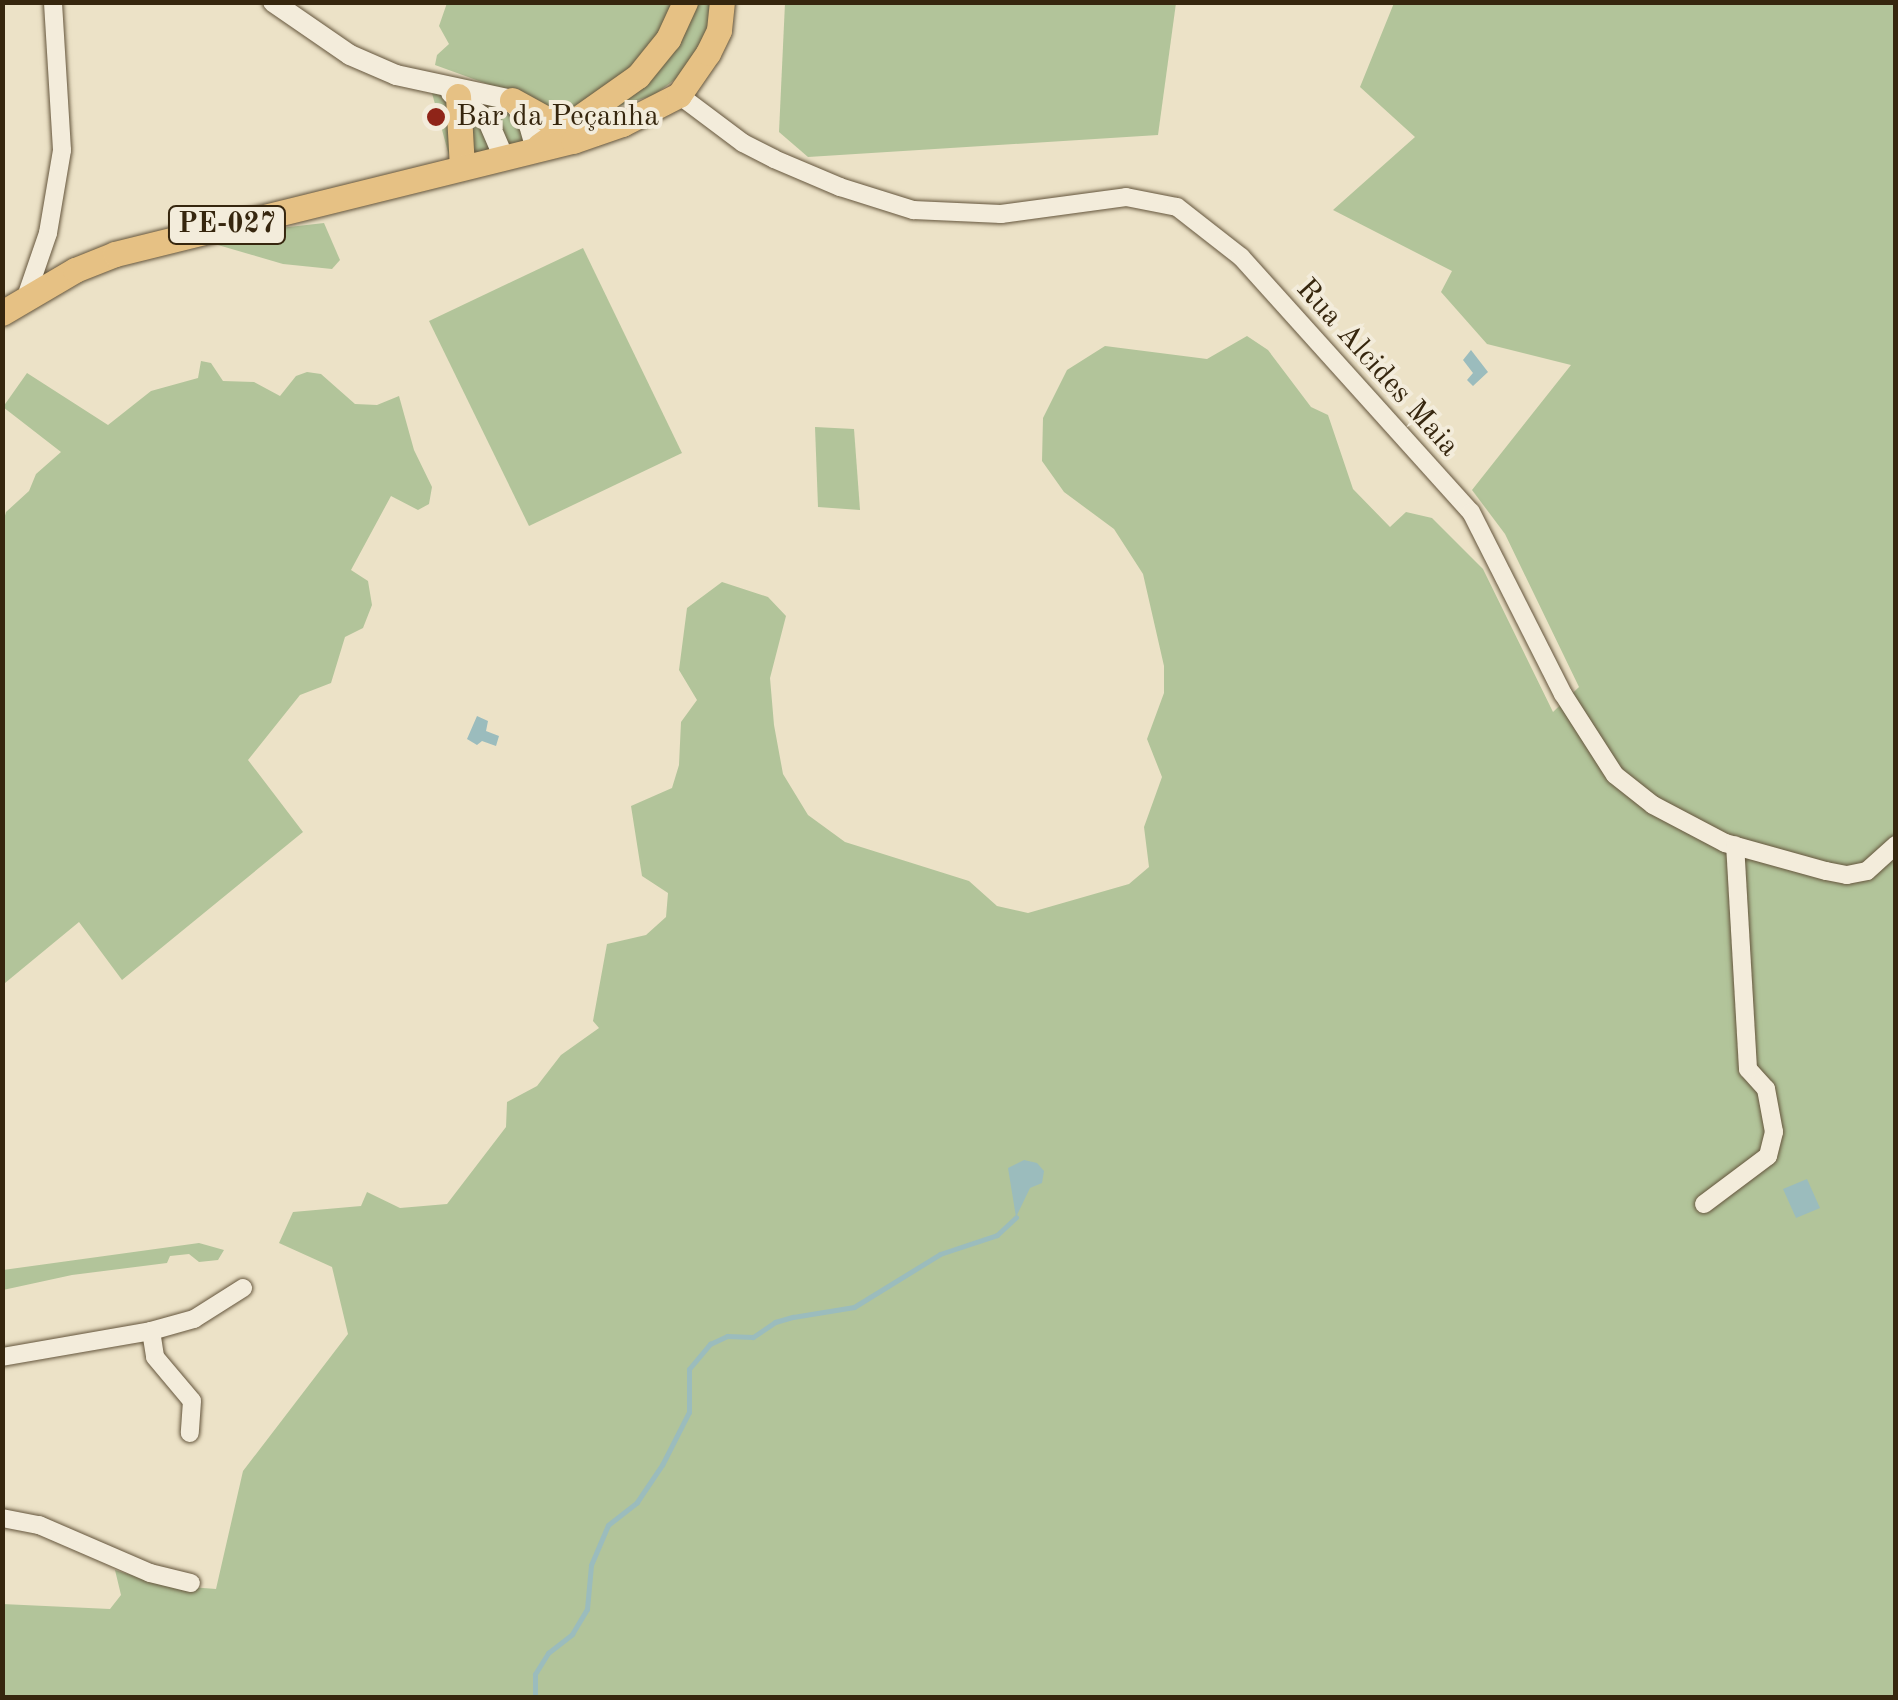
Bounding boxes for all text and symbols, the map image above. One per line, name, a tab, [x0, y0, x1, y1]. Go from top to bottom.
place label: Bar da Peçanha	[456, 99, 659, 135]
marker: Bar da Peçanha	[425, 106, 447, 128]
road number: PE-027	[167, 202, 287, 248]
street label: Rua Alcides Maia	[1288, 272, 1466, 464]

